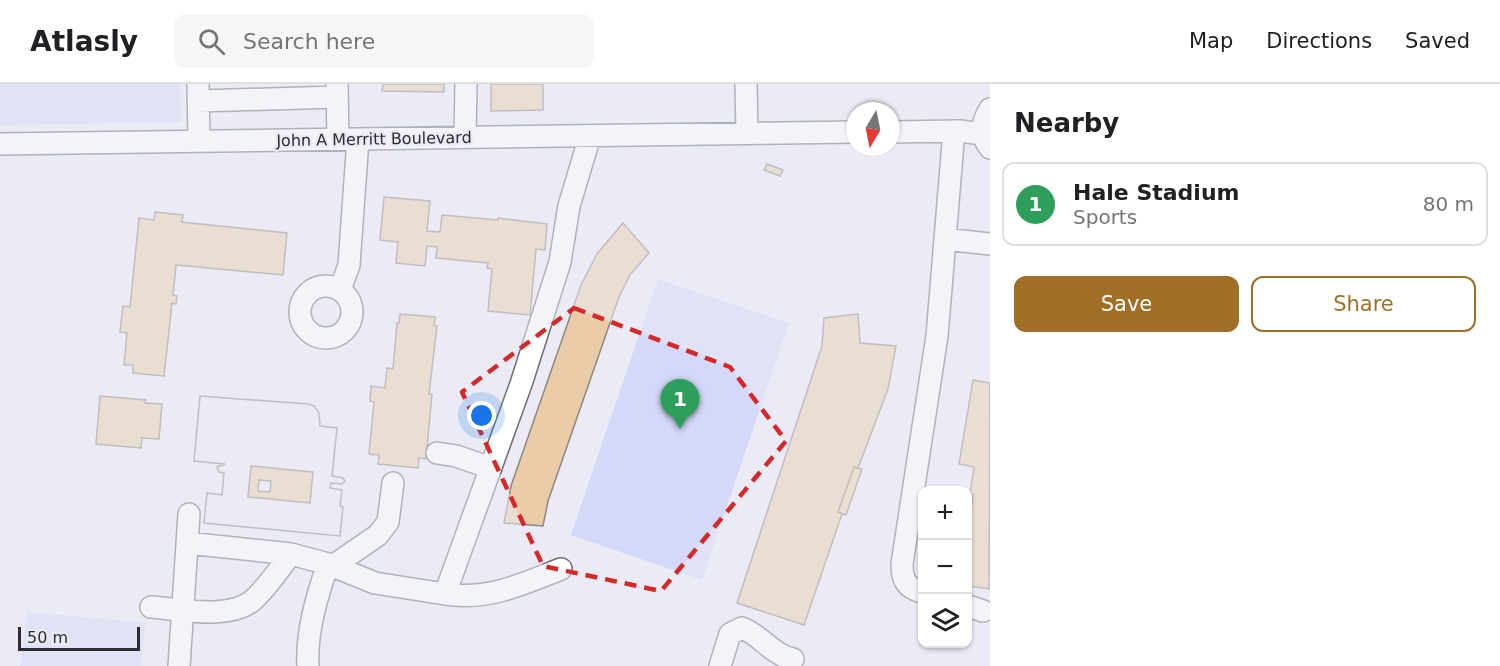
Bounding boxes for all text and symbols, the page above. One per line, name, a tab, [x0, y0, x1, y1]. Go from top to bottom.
search box	[174, 14, 594, 68]
text: Atlasly	[30, 25, 138, 58]
icon: search	[195, 25, 228, 58]
text: Search here	[243, 29, 375, 54]
text: Map	[1189, 29, 1233, 53]
text: Directions	[1266, 29, 1372, 53]
text: Saved	[1405, 29, 1470, 53]
north arrow	[846, 102, 900, 156]
text: Nearby	[1014, 108, 1119, 138]
street label: John A Merritt Boulevard	[275, 128, 472, 150]
text: Hale Stadium	[1073, 180, 1239, 205]
text: 1	[1029, 192, 1042, 216]
text: 80 m	[1423, 192, 1474, 216]
text: Sports	[1073, 205, 1137, 229]
button: Save	[1014, 276, 1239, 332]
button: Share	[1251, 276, 1476, 332]
pin: 1	[660, 380, 700, 429]
your location	[467, 401, 496, 430]
map controls	[918, 486, 972, 648]
button: +	[918, 486, 972, 540]
button: −	[918, 540, 972, 594]
button: layers	[918, 594, 972, 648]
scale bar	[18, 624, 140, 652]
text: 50 m	[27, 628, 68, 647]

